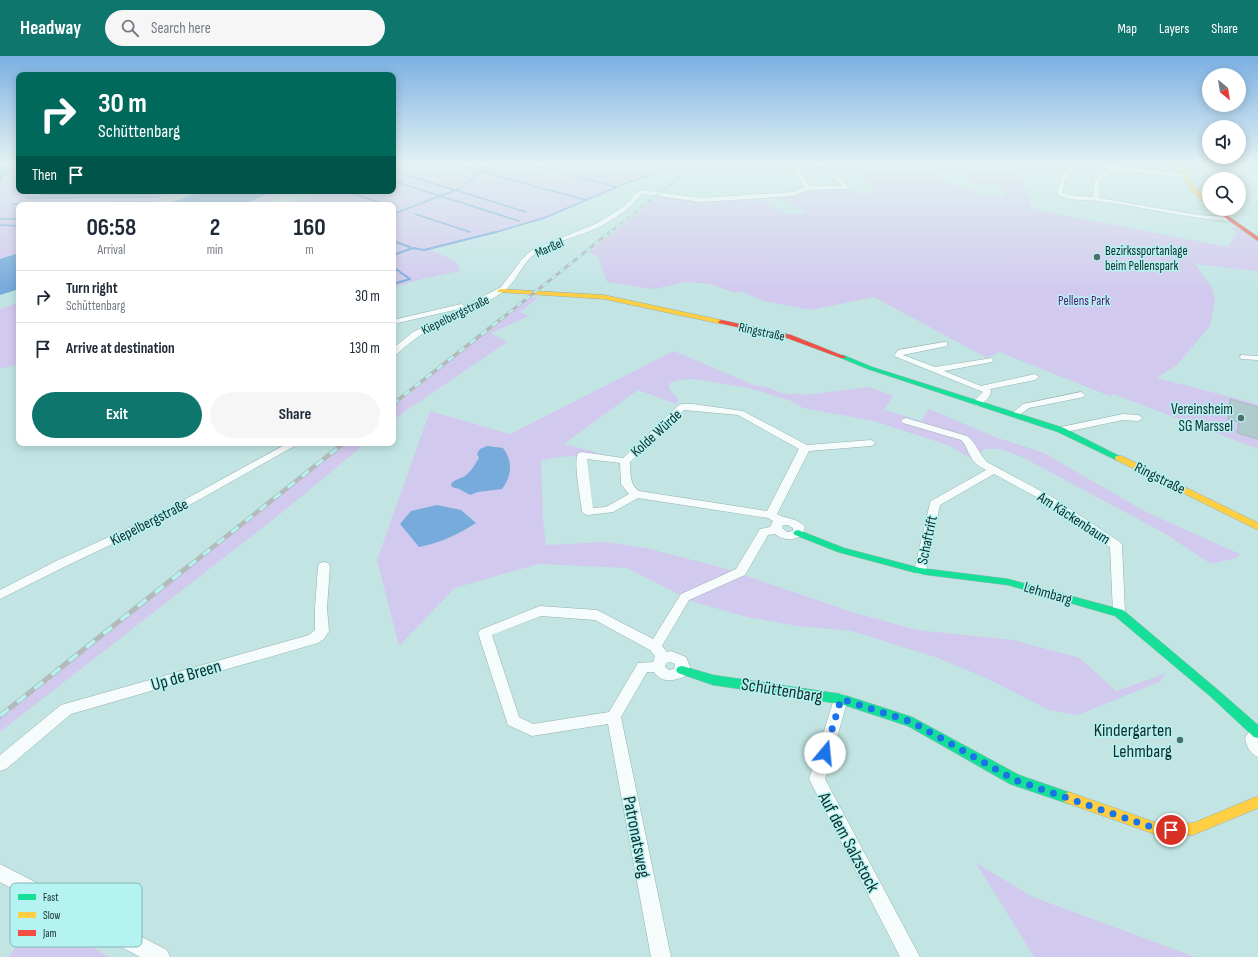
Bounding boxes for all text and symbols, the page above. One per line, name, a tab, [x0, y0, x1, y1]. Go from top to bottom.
search box	[105, 10, 385, 46]
text: Headway	[20, 17, 81, 40]
icon: search	[119, 17, 141, 39]
text: Search here	[151, 19, 211, 38]
text: Map	[1117, 20, 1137, 37]
text: Layers	[1159, 20, 1189, 37]
text: Share	[1211, 20, 1238, 37]
north arrow	[1202, 68, 1246, 112]
map controls	[1202, 68, 1246, 216]
text: 30 m	[98, 87, 147, 120]
icon: right	[32, 88, 84, 140]
button: sound	[1202, 120, 1246, 164]
text: Schüttenbarg	[98, 121, 180, 142]
icon: arrive	[65, 164, 87, 186]
text: Then	[32, 166, 57, 185]
button: search	[1202, 172, 1246, 216]
text: 06:58	[86, 213, 136, 242]
text: 2	[210, 213, 220, 242]
text: 160	[293, 213, 326, 242]
street label: Marßel	[533, 235, 566, 261]
text: Arrival	[97, 242, 125, 258]
text: min	[207, 242, 223, 258]
text: m	[305, 242, 314, 258]
place label: Bezirkssportanlage beim Pellenspark	[1105, 243, 1188, 274]
marker: Bezirkssportanlage beim Pellenspark	[1092, 252, 1102, 262]
text: Turn right	[66, 279, 118, 298]
icon: right	[32, 286, 54, 308]
text: 30 m	[355, 287, 380, 306]
street label: Kiepelbergstraße	[419, 292, 492, 338]
park label: Pellens Park	[1058, 293, 1110, 309]
text: Schüttenbarg	[66, 298, 125, 314]
street label: Ringstraße	[737, 319, 786, 345]
icon: arrive	[32, 338, 54, 360]
text: Arrive at destination	[66, 339, 175, 358]
text: 130 m	[350, 339, 380, 358]
button: Exit	[32, 392, 202, 438]
button: Share	[210, 392, 380, 438]
place label: Vereinsheim SG Marssel	[1171, 400, 1233, 436]
street label: Kolde Würde	[627, 405, 686, 461]
marker: Vereinsheim SG Marssel	[1236, 413, 1246, 423]
street label: Ringstraße	[1131, 458, 1188, 499]
street label: Am Käckenbaum	[1033, 487, 1114, 549]
street label: Kiepelbergstraße	[107, 495, 191, 550]
street label: Schaftrift	[913, 514, 942, 566]
street label: Lehmbarg	[1022, 578, 1074, 609]
street label: Up de Breen	[149, 655, 224, 695]
street label: Schüttenbarg	[740, 674, 824, 707]
place label: Kindergarten Lehmbarg	[1094, 720, 1172, 762]
position arrow	[804, 732, 846, 774]
marker: Kindergarten Lehmbarg	[1175, 735, 1185, 745]
street label: Auf dem Salzstock	[813, 788, 884, 896]
street label: Patronatsweg	[618, 794, 655, 880]
pin	[1154, 813, 1188, 847]
icon: arrive	[1160, 819, 1182, 841]
legend	[10, 883, 142, 947]
text: Fast	[43, 891, 59, 904]
text: Slow	[43, 909, 60, 922]
text: Jam	[42, 927, 57, 940]

